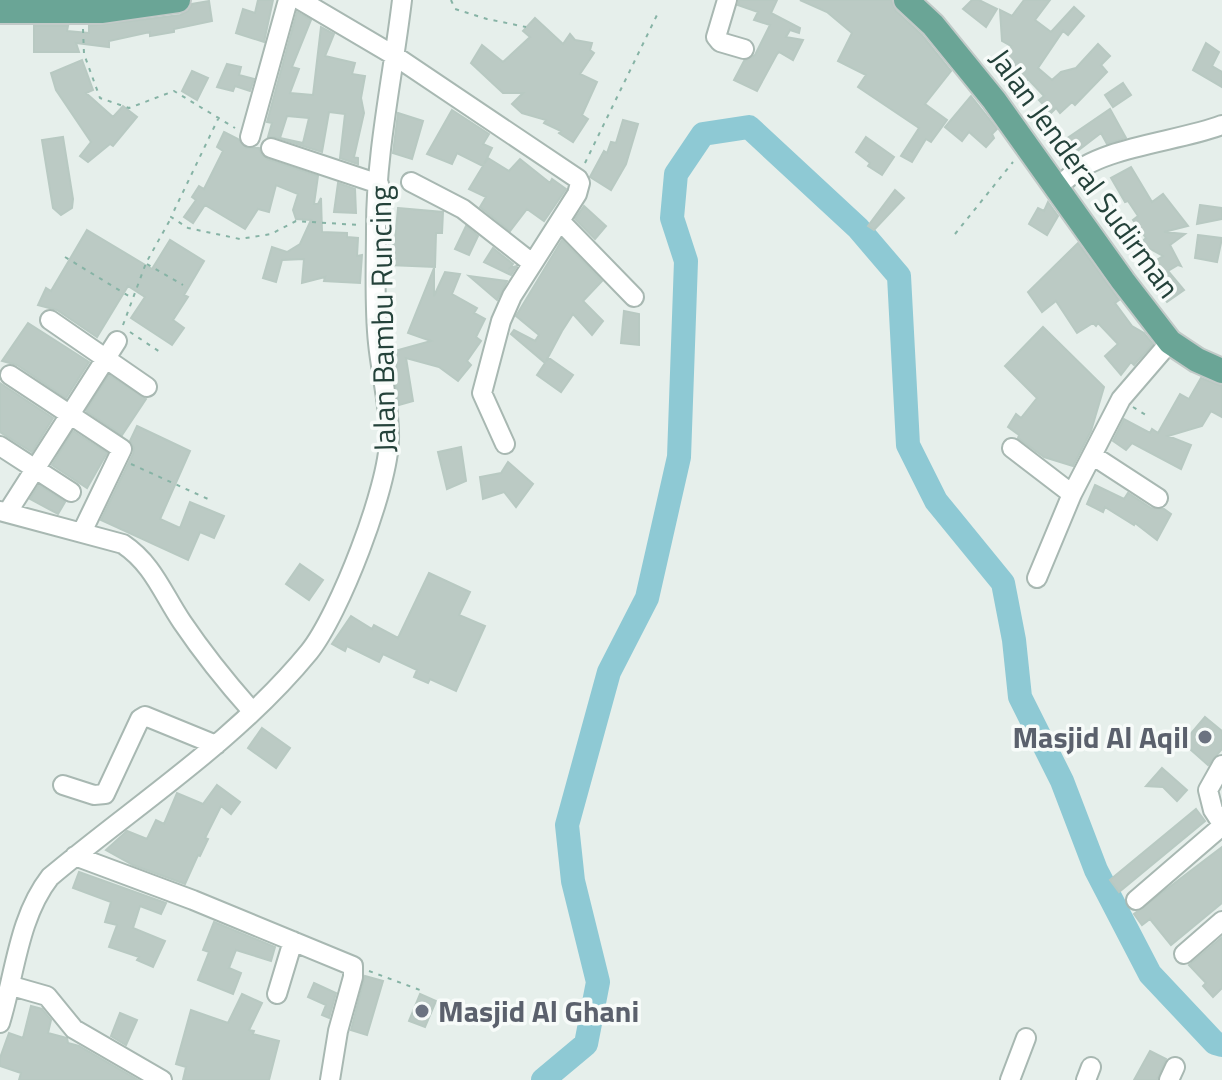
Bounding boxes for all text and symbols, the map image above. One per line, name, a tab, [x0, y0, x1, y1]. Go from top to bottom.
street label: Jalan Jenderal Sudirman	[978, 38, 1192, 308]
street label: Jalan Bambu Runcing	[357, 185, 407, 453]
place label: Masjid Al Aqil	[1012, 714, 1189, 760]
marker: Masjid Al Aqil	[1196, 728, 1214, 746]
place label: Masjid Al Ghani	[438, 988, 639, 1034]
marker: Masjid Al Ghani	[413, 1002, 431, 1020]

